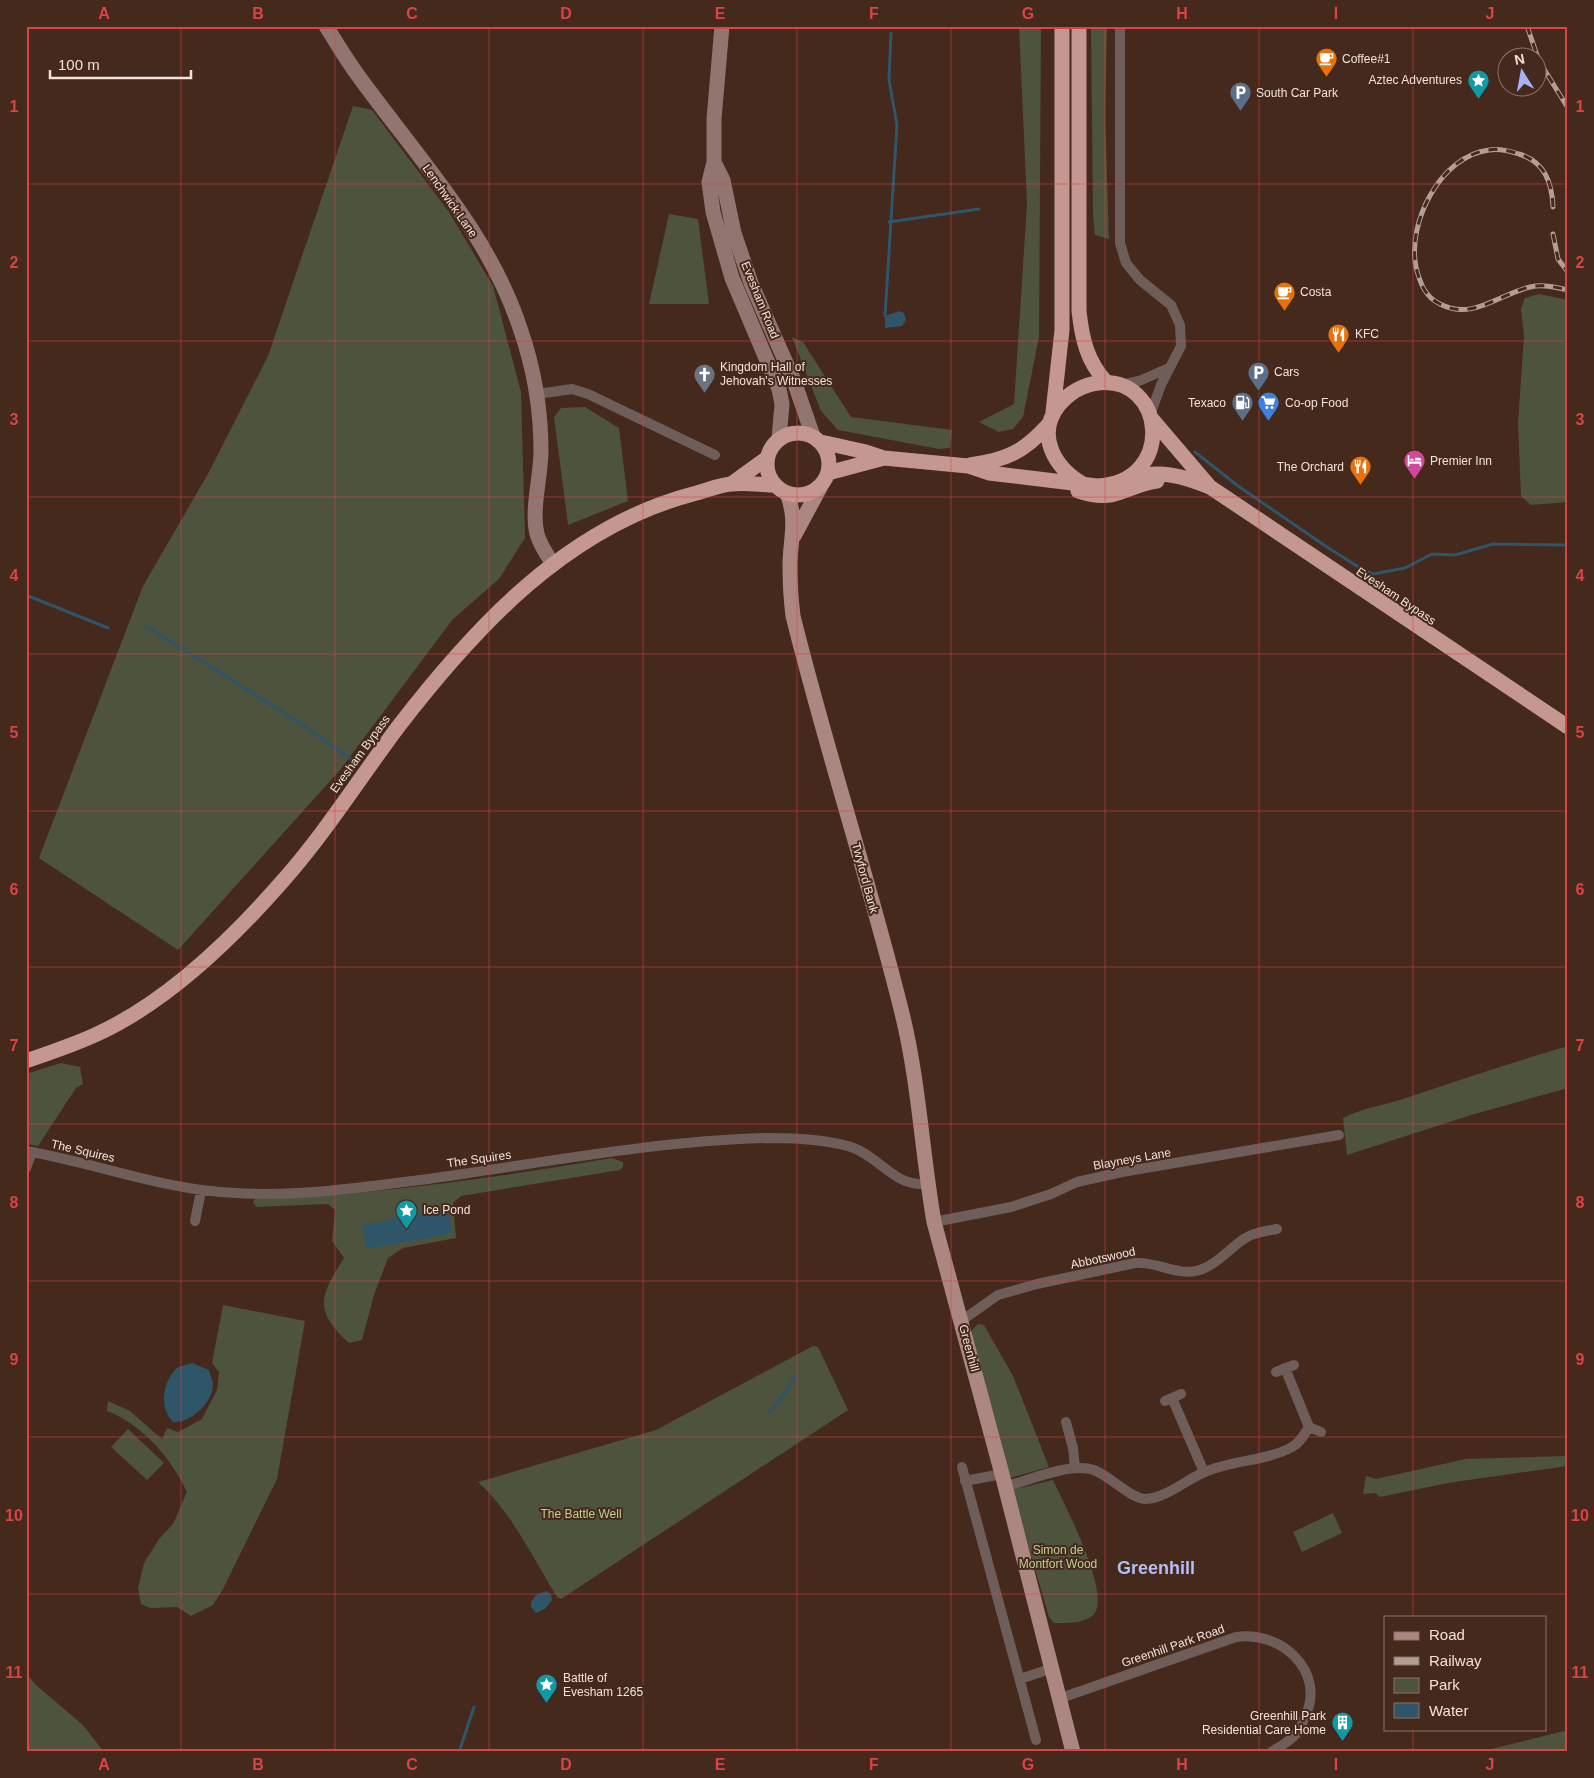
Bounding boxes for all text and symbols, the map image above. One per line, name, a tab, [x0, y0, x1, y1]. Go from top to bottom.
text: A	[98, 5, 110, 22]
text: B	[252, 5, 264, 22]
text: C	[406, 5, 418, 22]
text: D	[560, 5, 572, 22]
text: E	[715, 5, 726, 22]
text: F	[869, 5, 879, 22]
text: G	[1022, 5, 1034, 22]
text: H	[1176, 5, 1188, 22]
text: I	[1334, 5, 1338, 22]
text: J	[1486, 5, 1494, 22]
cafe icon: Coffee#1	[1314, 47, 1338, 78]
scale bar	[50, 48, 191, 80]
north arrow	[1496, 48, 1546, 98]
text: N	[1513, 50, 1526, 68]
place label: Coffee#1	[1342, 52, 1391, 66]
text: 100 m	[58, 56, 100, 73]
place icon: Aztec Adventures	[1466, 68, 1490, 99]
place label: Aztec Adventures	[1369, 73, 1462, 87]
parking icon: South Car Park	[1228, 81, 1252, 112]
place label: South Car Park	[1256, 86, 1339, 100]
text: 1	[10, 98, 19, 115]
text: 1	[1576, 98, 1585, 115]
street label: Lenchwick Lane	[420, 162, 481, 241]
text: 2	[10, 254, 19, 271]
text: 2	[1576, 254, 1585, 271]
street label: Evesham Road	[738, 259, 782, 341]
cafe icon: Costa	[1272, 280, 1296, 311]
place label: Costa	[1300, 285, 1332, 299]
restaurant icon: KFC	[1327, 322, 1351, 353]
place label: KFC	[1355, 327, 1379, 341]
place label: Kingdom Hall of Jehovah's Witnesses	[720, 360, 832, 388]
parking icon: Cars	[1246, 360, 1270, 391]
church icon: Kingdom Hall of Jehovah's Witnesses	[692, 362, 716, 393]
place label: Cars	[1274, 365, 1299, 379]
fuel station icon: Texaco	[1230, 391, 1254, 422]
supermarket icon: Co-op Food	[1257, 391, 1281, 422]
place label: Texaco	[1188, 396, 1226, 410]
place label: Co-op Food	[1285, 396, 1348, 410]
text: 3	[10, 411, 19, 428]
text: 3	[1576, 411, 1585, 428]
hotel icon: Premier Inn	[1402, 449, 1426, 480]
place label: Premier Inn	[1430, 454, 1492, 468]
restaurant icon: The Orchard	[1348, 455, 1372, 486]
place label: The Orchard	[1277, 460, 1344, 474]
street label: Evesham Bypass	[1354, 564, 1438, 628]
text: 4	[10, 567, 19, 584]
text: 4	[1576, 567, 1585, 584]
street label: Evesham Bypass	[327, 712, 393, 796]
text: 5	[10, 724, 19, 741]
text: 5	[1576, 724, 1585, 741]
street label: Twyford Bank	[849, 841, 881, 916]
text: 6	[10, 881, 19, 898]
text: 6	[1576, 881, 1585, 898]
text: 7	[10, 1037, 19, 1054]
text: 7	[1576, 1037, 1585, 1054]
street label: The Squires	[50, 1137, 116, 1165]
street label: Blayneys Lane	[1092, 1145, 1172, 1173]
street label: The Squires	[446, 1148, 512, 1170]
text: 8	[10, 1194, 19, 1211]
text: 8	[1576, 1194, 1585, 1211]
place icon: Ice Pond	[395, 1198, 419, 1229]
place label: Ice Pond	[423, 1203, 470, 1217]
street label: Abbotswood	[1069, 1244, 1137, 1272]
street label: Greenhill	[956, 1323, 982, 1373]
text: 9	[10, 1351, 19, 1368]
text: 9	[1576, 1351, 1585, 1368]
text: 10	[5, 1507, 23, 1524]
park label: The Battle Well	[540, 1507, 622, 1521]
text: 10	[1571, 1507, 1589, 1524]
park label: Simon de Montfort Wood	[1019, 1543, 1097, 1571]
district label: Greenhill	[1117, 1558, 1195, 1578]
legend	[1384, 1616, 1546, 1730]
street label: Greenhill Park Road	[1120, 1622, 1226, 1670]
text: Road	[1429, 1626, 1465, 1643]
text: Railway	[1429, 1652, 1482, 1669]
text: 11	[6, 1664, 23, 1681]
text: 11	[1572, 1664, 1589, 1681]
place label: Battle of Evesham 1265	[563, 1671, 643, 1699]
place icon: Battle of Evesham 1265	[535, 1673, 559, 1704]
text: Park	[1429, 1676, 1460, 1693]
text: Water	[1429, 1702, 1468, 1719]
place label: Greenhill Park Residential Care Home	[1202, 1709, 1327, 1737]
building icon: Greenhill Park Residential Care Home	[1330, 1711, 1354, 1742]
text: A	[98, 1756, 110, 1773]
text: B	[252, 1756, 264, 1773]
text: C	[406, 1756, 418, 1773]
text: D	[560, 1756, 572, 1773]
text: E	[715, 1756, 726, 1773]
text: F	[869, 1756, 879, 1773]
text: G	[1022, 1756, 1034, 1773]
text: H	[1176, 1756, 1188, 1773]
text: I	[1334, 1756, 1338, 1773]
text: J	[1486, 1756, 1494, 1773]

